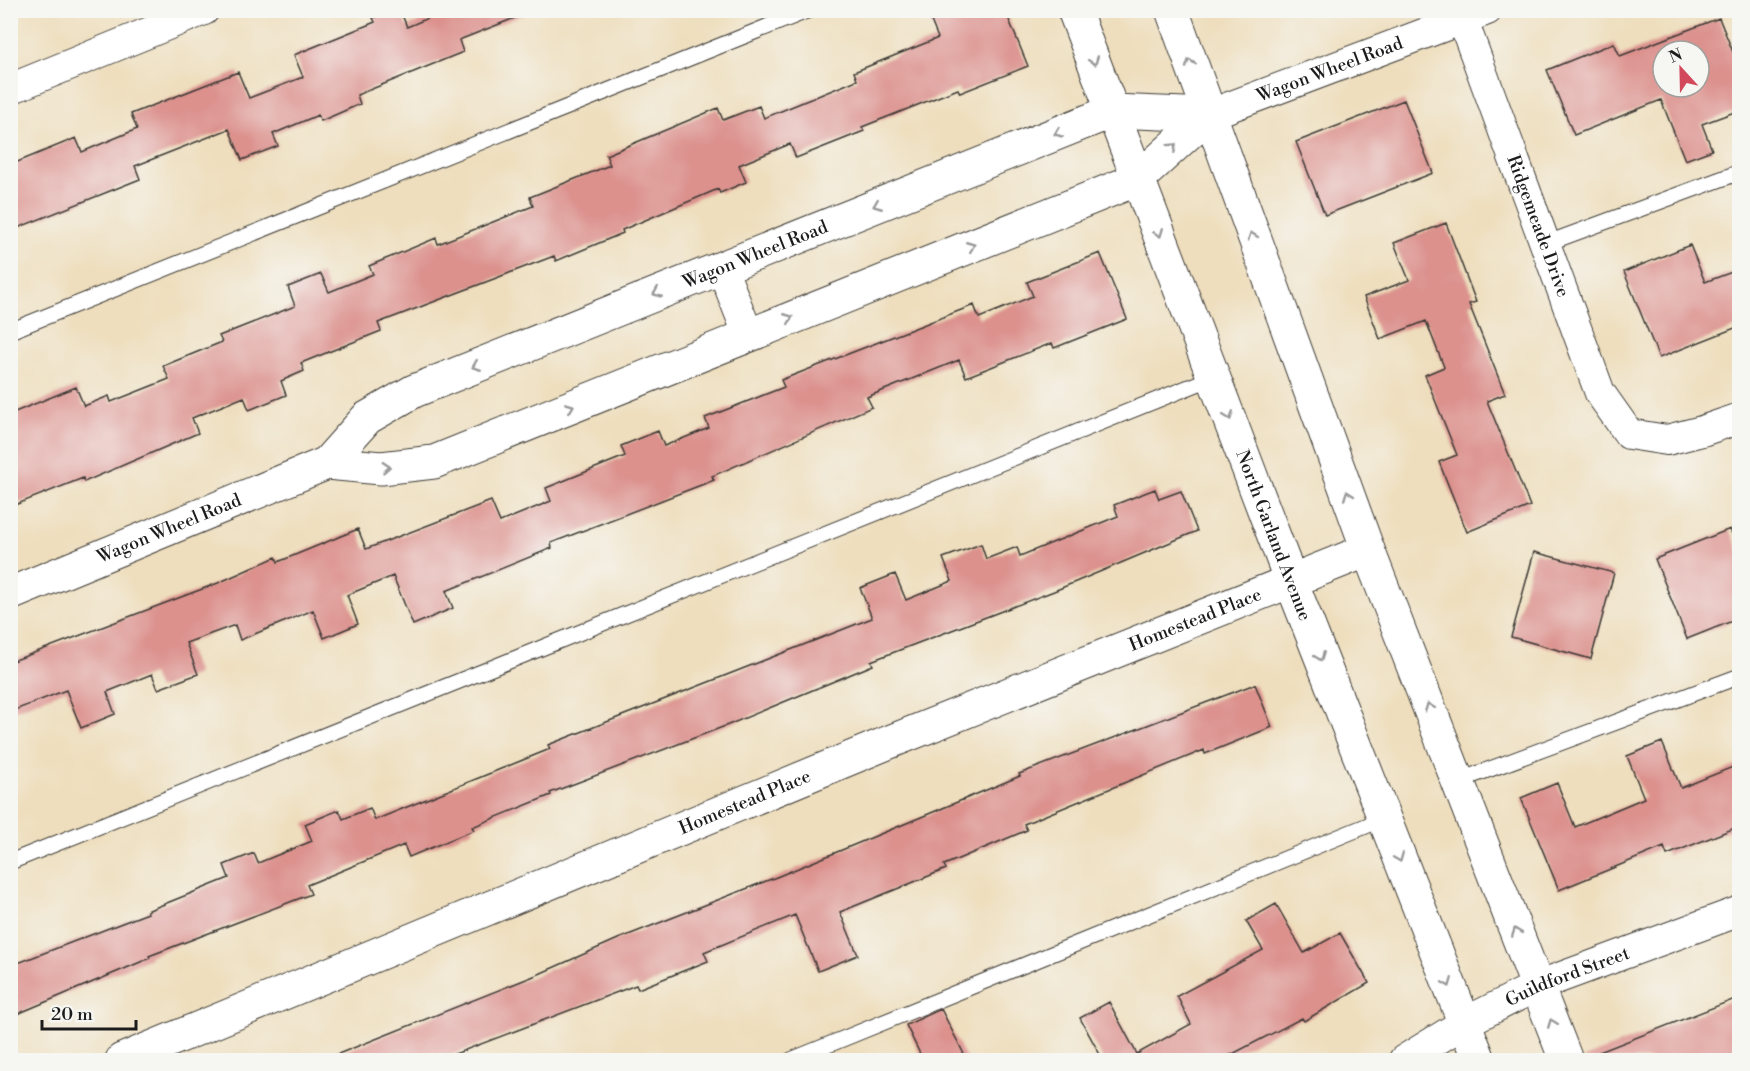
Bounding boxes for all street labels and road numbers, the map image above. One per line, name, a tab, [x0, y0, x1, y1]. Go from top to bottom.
street label: Wagon Wheel Road	[1253, 31, 1407, 108]
street label: Ridgemeade Drive	[1501, 152, 1575, 300]
street label: Wagon Wheel Road	[679, 215, 832, 295]
street label: North Garland Avenue	[1230, 447, 1316, 624]
street label: Wagon Wheel Road	[93, 488, 246, 569]
street label: Homestead Place	[1126, 583, 1265, 657]
street label: Homestead Place	[675, 765, 814, 840]
street label: Guildford Street	[1501, 942, 1633, 1012]

